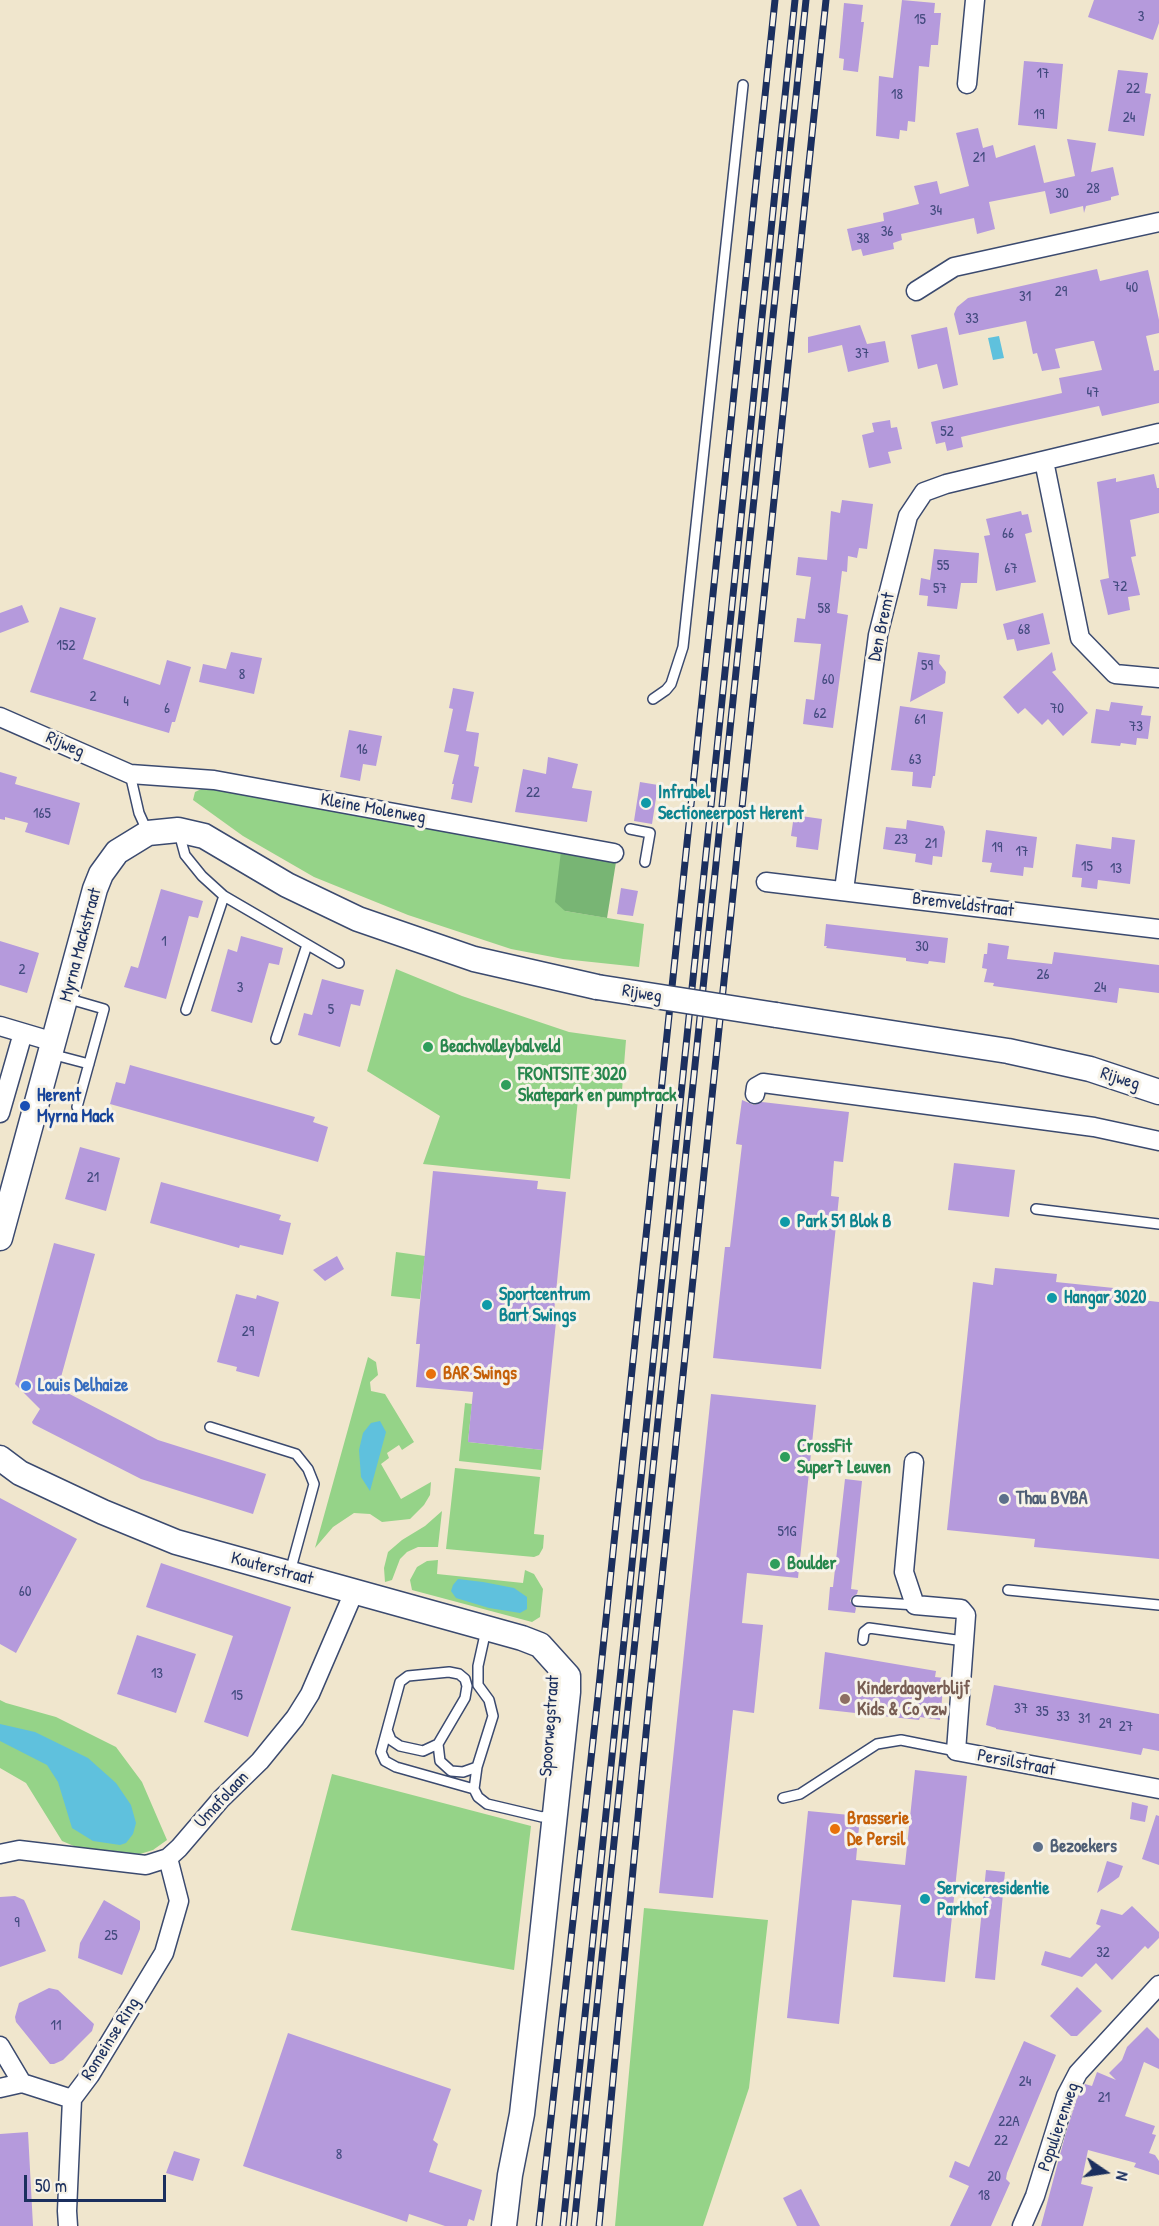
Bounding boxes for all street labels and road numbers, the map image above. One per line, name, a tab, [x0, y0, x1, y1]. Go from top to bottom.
street label: Den Bremt	[864, 591, 900, 663]
street label: Rijweg	[42, 727, 88, 763]
street label: Kleine Molenweg	[319, 789, 427, 829]
street label: Myrna Mackstraat	[55, 886, 107, 1004]
street label: Bremveldstraat	[911, 888, 1015, 922]
street label: Rijweg	[621, 980, 663, 1008]
street label: Rijweg	[1098, 1063, 1142, 1095]
street label: Kouterstraat	[228, 1548, 316, 1590]
street label: Spoorwegstraat	[536, 1675, 564, 1777]
street label: Persilstraat	[975, 1745, 1057, 1781]
street label: Umafolaan	[190, 1767, 254, 1833]
street label: Romeinse Ring	[77, 1994, 145, 2084]
street label: Populierenweg	[1034, 2080, 1084, 2174]

